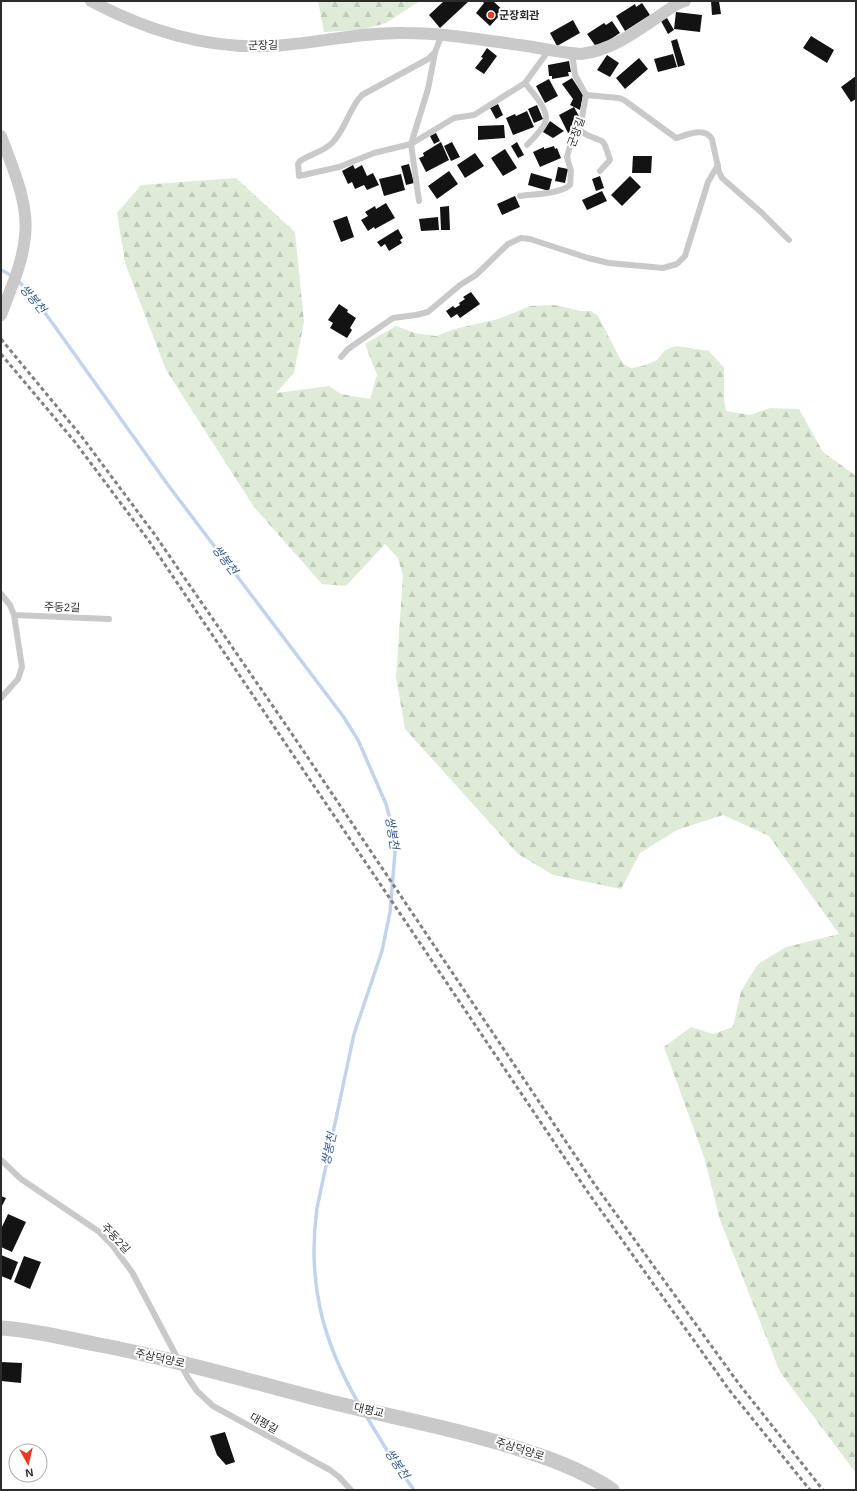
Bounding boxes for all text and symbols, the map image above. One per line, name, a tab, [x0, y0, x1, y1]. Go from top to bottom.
place label: 군장회관	[499, 9, 539, 21]
marker: 군장회관	[486, 10, 496, 20]
street label: 군장길	[248, 39, 278, 51]
street label: 군장길	[565, 116, 587, 148]
water label: 쌍봉천	[17, 282, 50, 318]
water label: 쌍봉천	[209, 543, 242, 579]
street label: 주동2길	[44, 600, 80, 614]
water label: 쌍봉천	[382, 816, 402, 852]
water label: 쌍봉천	[319, 1129, 340, 1167]
street label: 주동2길	[99, 1221, 133, 1255]
street label: 주삼덕양로	[134, 1346, 186, 1370]
street label: 대평교	[353, 1401, 385, 1419]
street label: 대평길	[248, 1410, 280, 1436]
street label: 주삼덕양로	[494, 1435, 546, 1463]
north arrow	[8, 1443, 48, 1483]
water label: 쌍봉천	[382, 1446, 413, 1483]
text: N	[25, 1466, 34, 1479]

